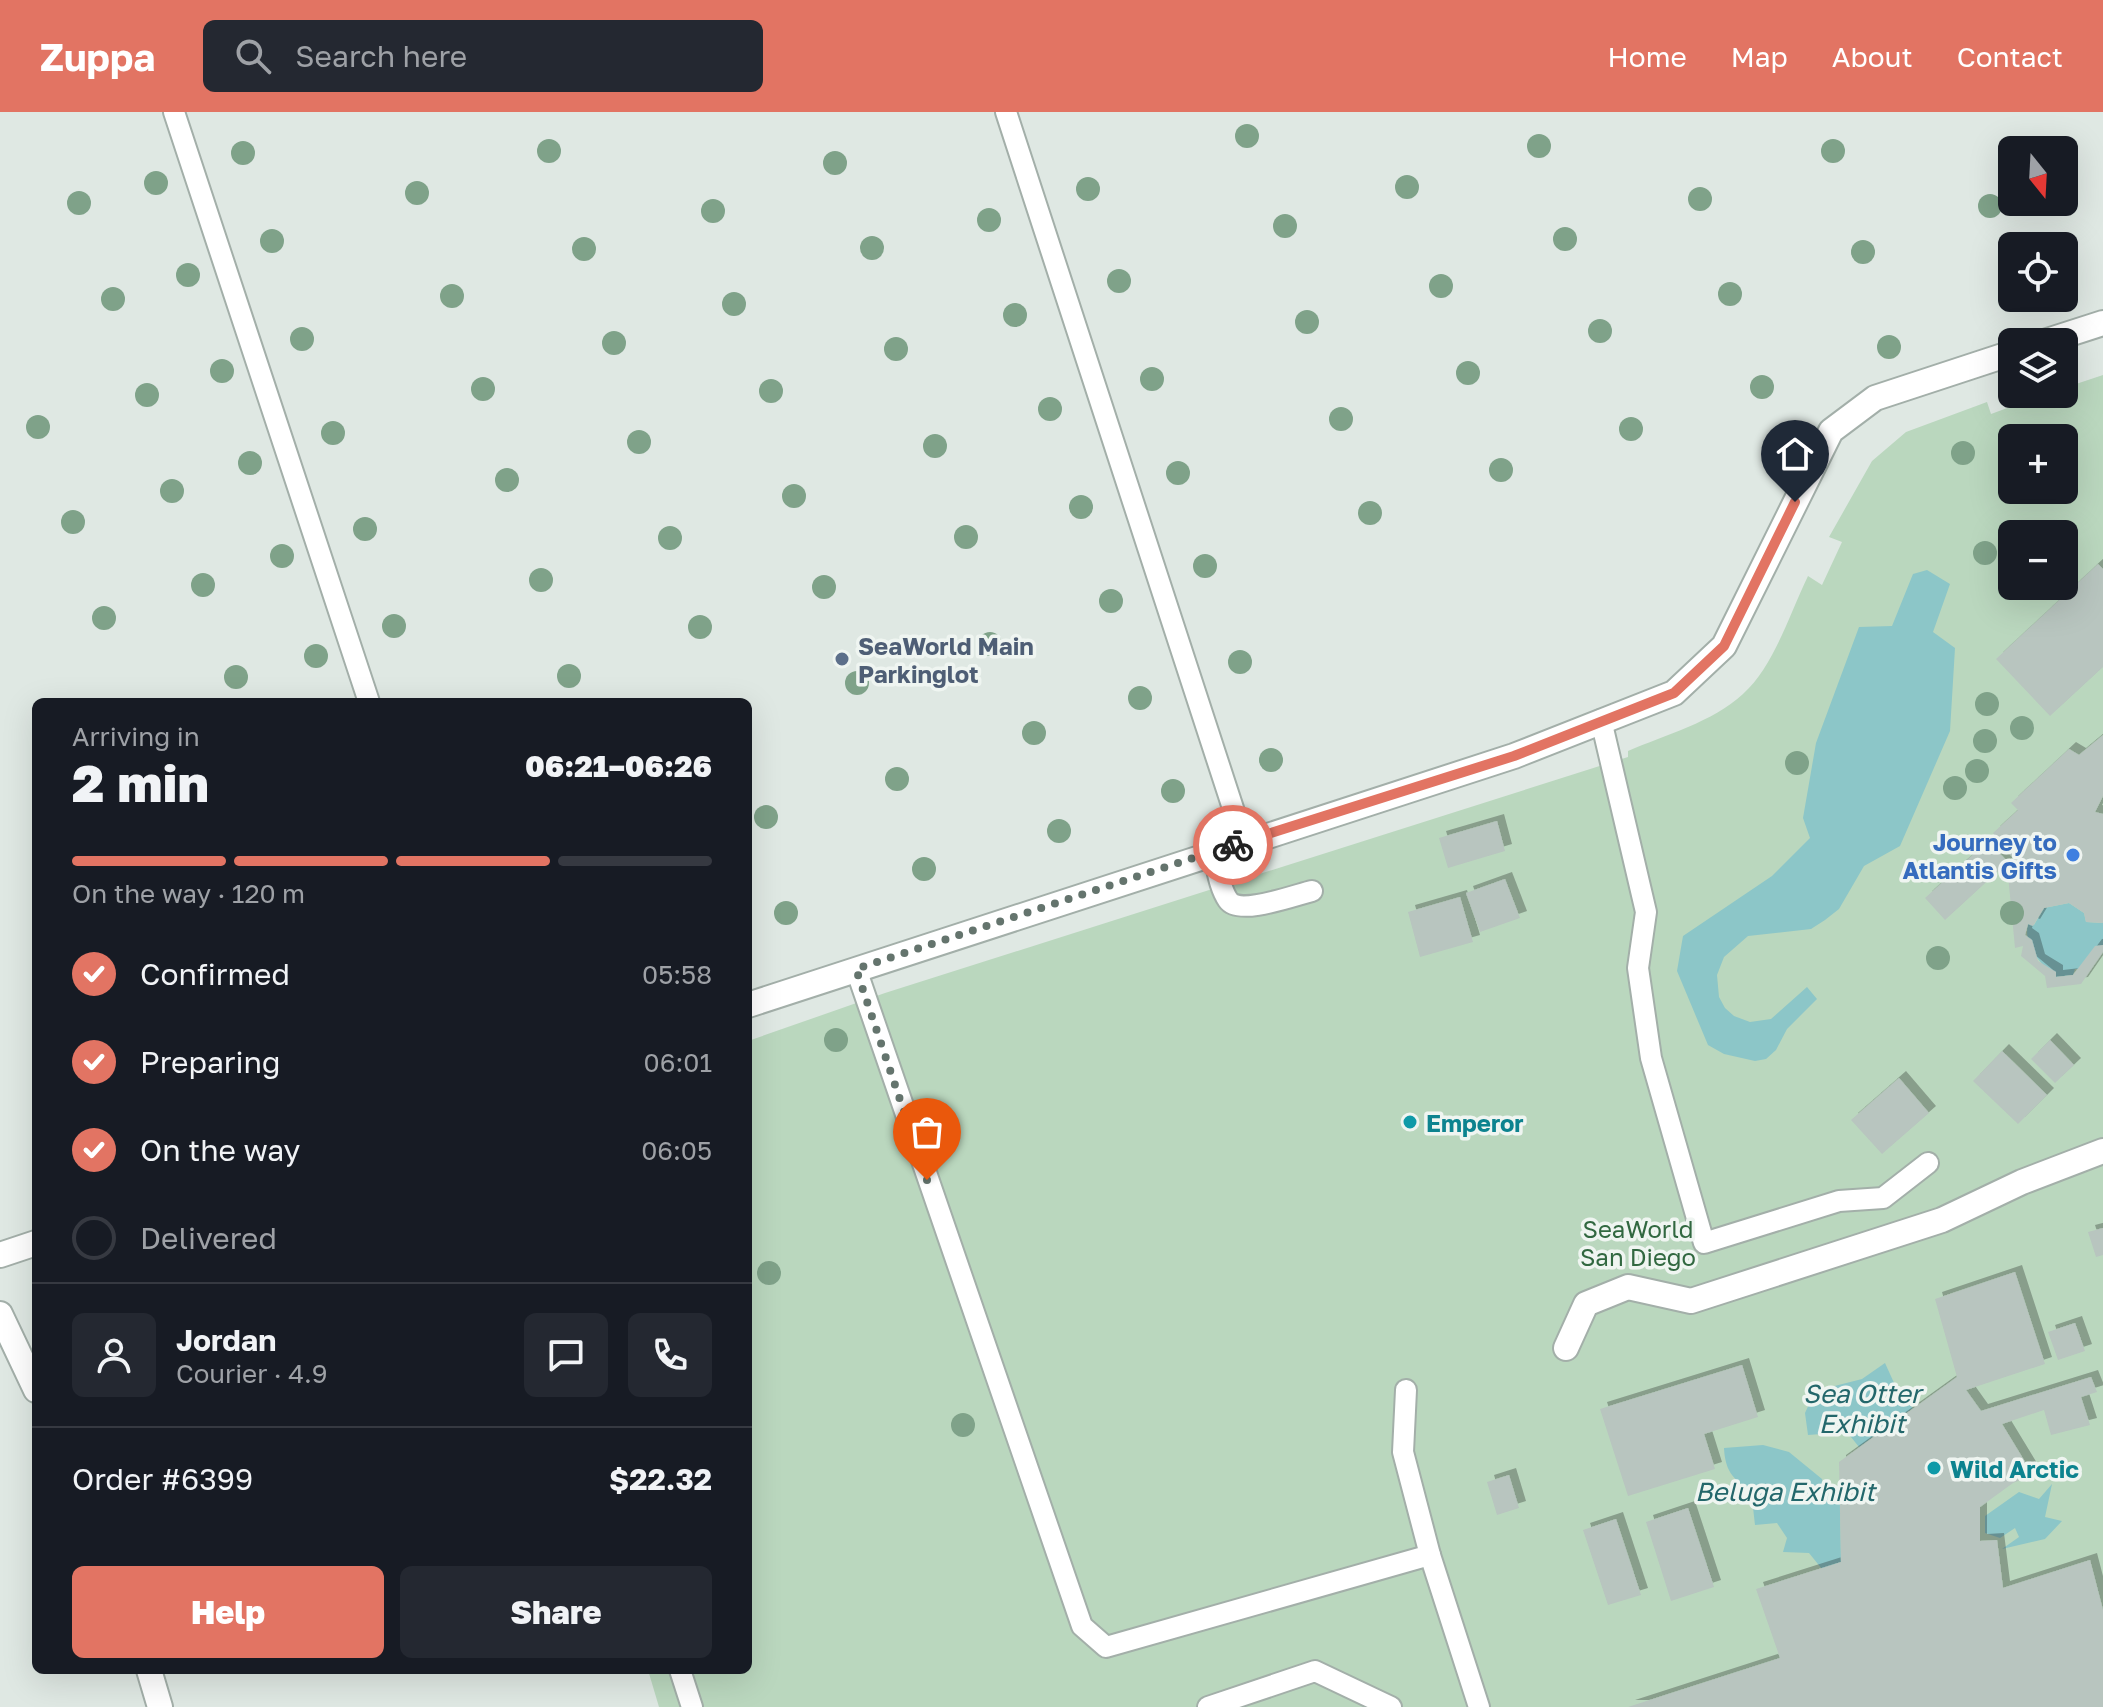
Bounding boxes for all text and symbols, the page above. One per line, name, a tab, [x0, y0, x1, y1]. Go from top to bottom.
search box	[203, 20, 763, 92]
text: Zuppa	[40, 34, 155, 79]
icon: search	[231, 34, 275, 78]
text: Search here	[295, 38, 467, 74]
text: Home	[1608, 40, 1687, 73]
text: Map	[1731, 40, 1788, 73]
text: About	[1832, 40, 1913, 73]
text: Contact	[1957, 40, 2063, 73]
north arrow	[1998, 136, 2078, 216]
map controls	[1998, 136, 2078, 600]
button: locate	[1998, 232, 2078, 312]
button: layers	[1998, 328, 2078, 408]
pin	[1761, 420, 1829, 502]
button: +	[1998, 424, 2078, 504]
icon: home	[1773, 432, 1817, 476]
button: −	[1998, 520, 2078, 600]
place label: SeaWorld Main Parkinglot	[858, 631, 1034, 688]
marker: SeaWorld Main Parkinglot	[833, 650, 851, 668]
text: Arriving in	[72, 721, 200, 752]
text: 06:21–06:26	[525, 748, 712, 784]
text: 2 min	[72, 751, 209, 813]
courier	[1193, 805, 1273, 885]
icon: bike	[1211, 823, 1255, 867]
place label: Journey to Atlantis Gifts	[1902, 827, 2057, 884]
marker: Journey to Atlantis Gifts	[2064, 846, 2082, 864]
text: On the way · 120 m	[72, 878, 305, 909]
icon: check	[72, 952, 116, 996]
text: Confirmed	[140, 956, 290, 992]
text: 05:58	[642, 959, 712, 990]
icon: check	[72, 1040, 116, 1084]
text: Preparing	[140, 1044, 281, 1080]
text: 06:01	[644, 1047, 712, 1078]
pin	[893, 1098, 961, 1180]
place label: Emperor	[1426, 1108, 1524, 1137]
icon: bag	[905, 1110, 949, 1154]
marker: Emperor	[1401, 1113, 1419, 1131]
icon: check	[72, 1128, 116, 1172]
text: On the way	[140, 1132, 300, 1168]
text: 06:05	[641, 1135, 712, 1166]
park label: SeaWorld San Diego	[1580, 1214, 1696, 1271]
text: Delivered	[140, 1220, 277, 1256]
button: person	[72, 1313, 156, 1397]
button: chat	[524, 1313, 608, 1397]
button: phone	[628, 1313, 712, 1397]
text: Jordan	[176, 1322, 276, 1358]
text: Courier · 4.9	[176, 1358, 328, 1389]
water label: Sea Otter Exhibit	[1803, 1378, 1925, 1439]
place label: Wild Arctic	[1950, 1454, 2079, 1483]
marker: Wild Arctic	[1925, 1459, 1943, 1477]
text: Order #6399	[72, 1461, 253, 1497]
text: $22.32	[609, 1461, 712, 1497]
water label: Beluga Exhibit	[1695, 1476, 1878, 1507]
button: Help	[72, 1566, 384, 1658]
button: Share	[400, 1566, 712, 1658]

